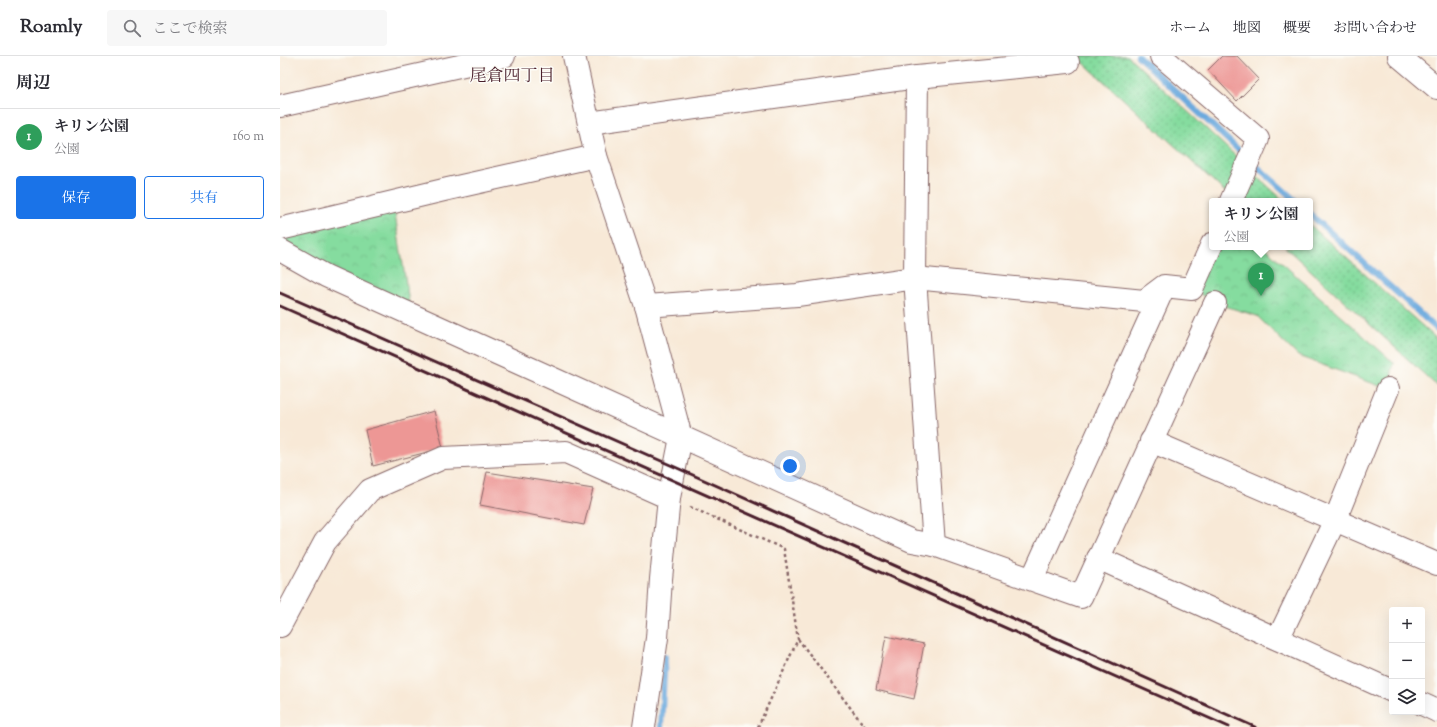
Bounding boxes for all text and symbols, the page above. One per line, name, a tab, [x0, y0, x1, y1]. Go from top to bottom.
search box	[107, 10, 387, 46]
text: Roamly	[20, 14, 83, 41]
icon: search	[121, 17, 143, 39]
text: ここで検索	[153, 19, 228, 40]
text: ホーム	[1169, 19, 1211, 39]
text: 地図	[1233, 19, 1261, 39]
text: 概要	[1283, 19, 1311, 39]
text: お問い合わせ	[1333, 19, 1417, 39]
district label: 尾倉四丁目	[470, 65, 555, 89]
text: 周辺	[16, 72, 50, 96]
text: キリン公園	[54, 117, 129, 138]
text: 1	[27, 128, 31, 146]
text: 160 m	[233, 128, 264, 146]
text: 公園	[54, 141, 80, 159]
button: 保存	[16, 176, 136, 219]
button: 共有	[144, 176, 264, 219]
popup	[1209, 198, 1313, 250]
text: キリン公園	[1223, 205, 1299, 226]
text: 公園	[1223, 229, 1250, 247]
pin: 1	[1248, 263, 1274, 296]
your location	[780, 456, 800, 476]
map controls	[1389, 607, 1425, 715]
button: +	[1389, 607, 1425, 643]
button: −	[1389, 643, 1425, 679]
button: layers	[1389, 679, 1425, 715]

